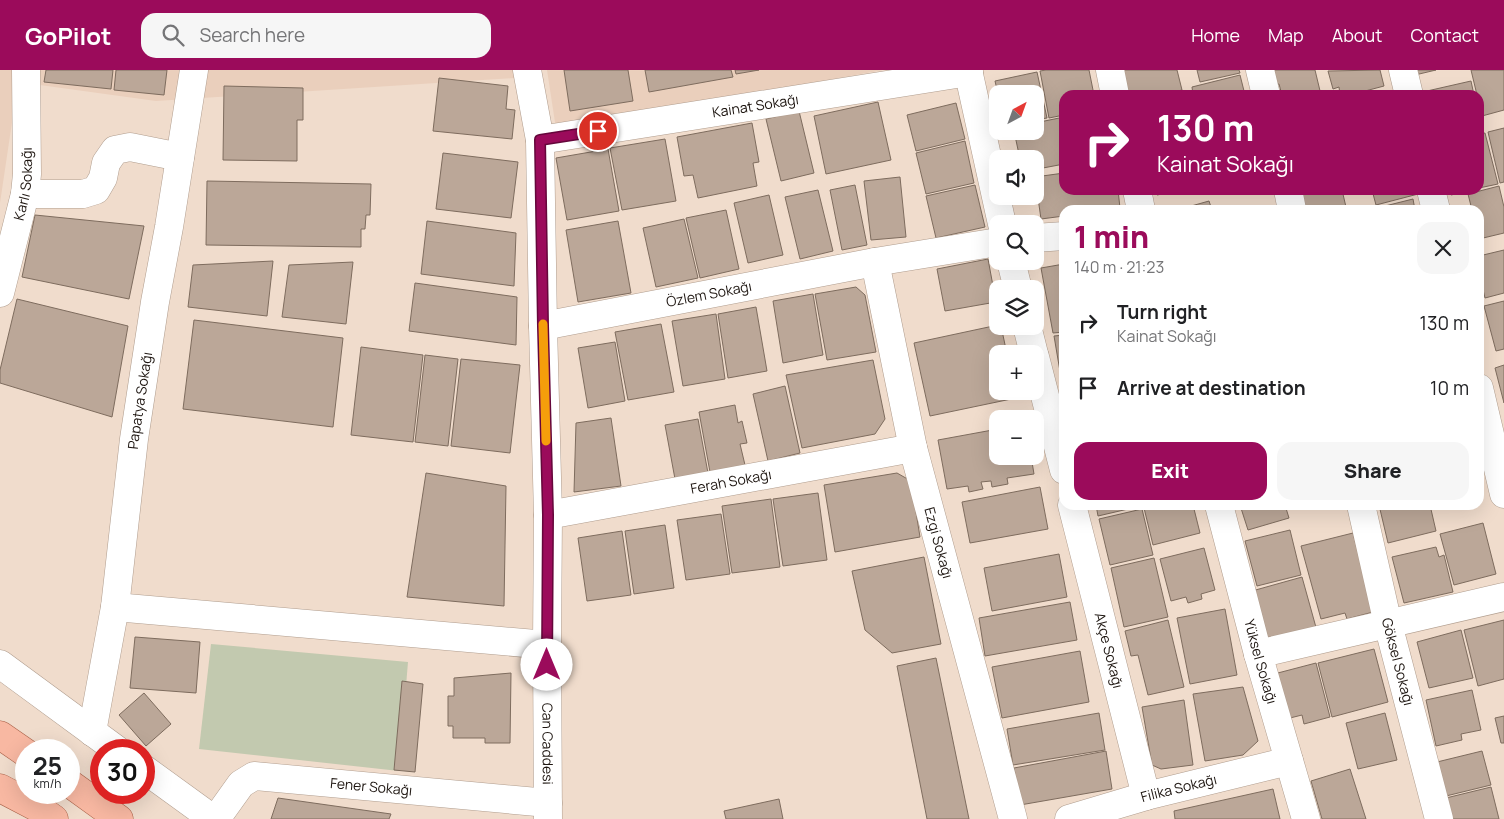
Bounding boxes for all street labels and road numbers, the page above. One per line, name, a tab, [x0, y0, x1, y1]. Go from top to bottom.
street label: Kainat Sokağı	[711, 89, 800, 122]
street label: Karlı Sokağı	[9, 147, 36, 222]
street label: Özlem Sokağı	[664, 276, 753, 311]
street label: Papatya Sokağı	[123, 350, 156, 450]
street label: Ferah Sokağı	[689, 464, 773, 498]
street label: Ezgi Sokağı	[920, 505, 958, 580]
street label: Akçe Sokağı	[1091, 610, 1128, 690]
street label: Göksel Sokağı	[1378, 616, 1419, 707]
street label: Yüksel Sokağı	[1240, 617, 1282, 706]
street label: Can Caddesi	[538, 703, 558, 785]
street label: Filika Sokağı	[1138, 769, 1219, 806]
street label: Fener Sokağı	[329, 773, 413, 799]

